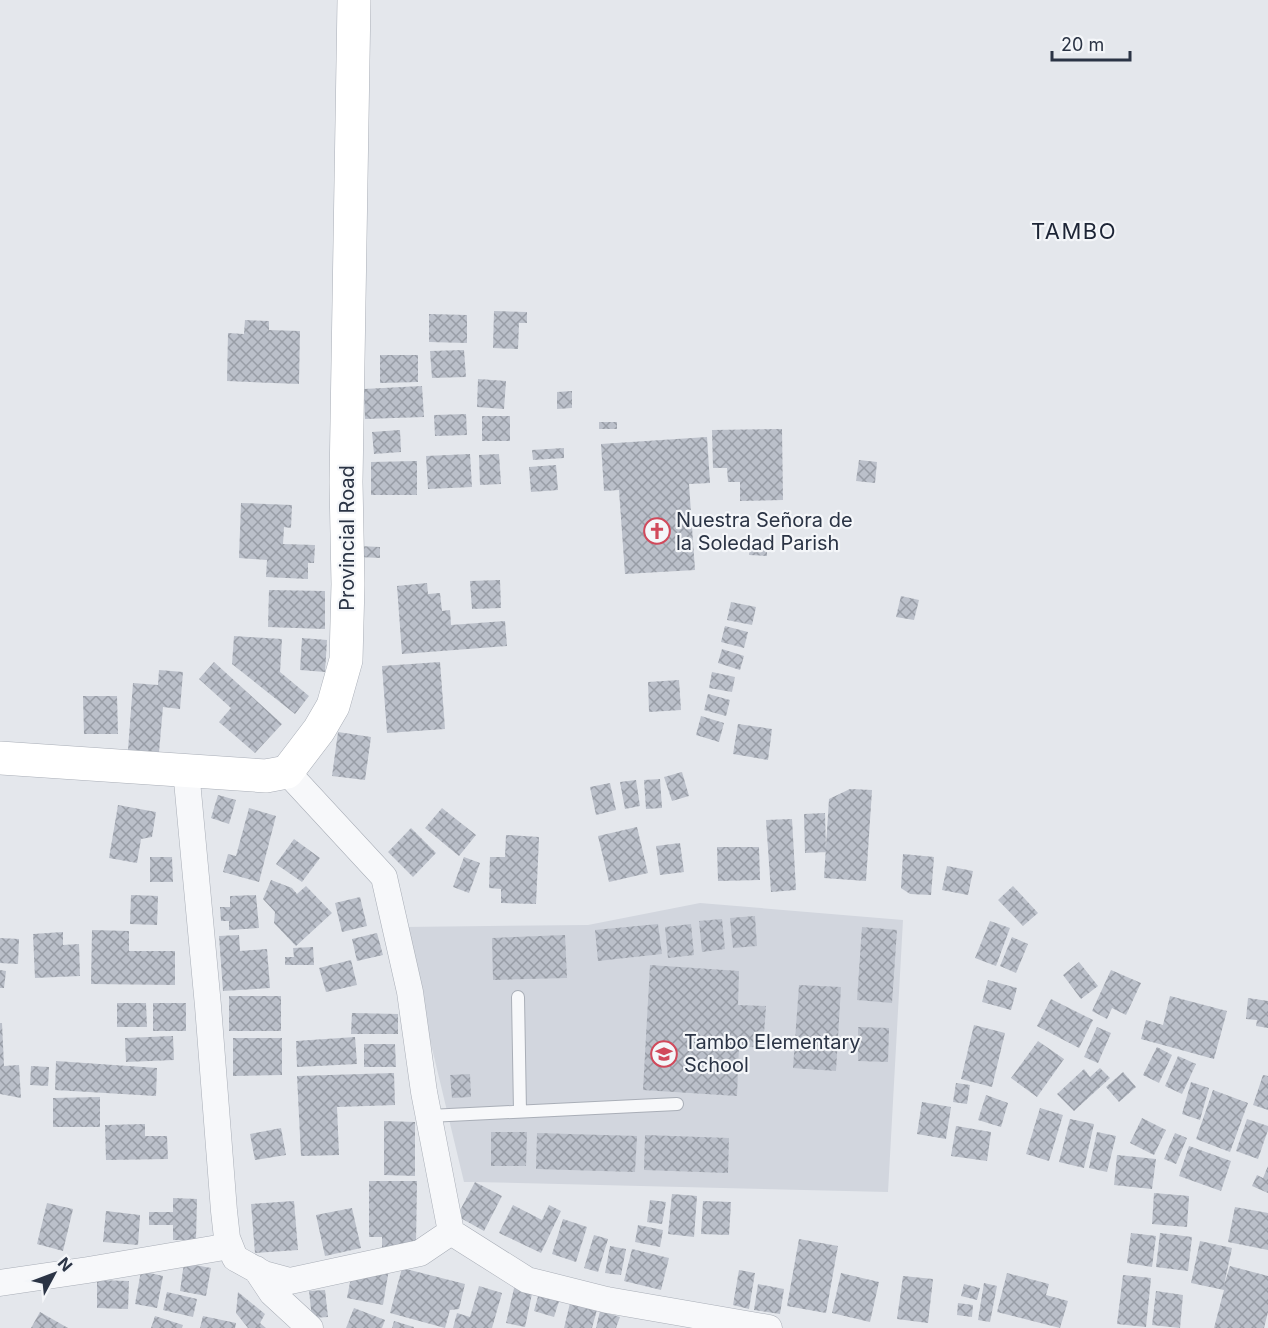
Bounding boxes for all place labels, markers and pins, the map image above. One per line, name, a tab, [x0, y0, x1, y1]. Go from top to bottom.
place label: Nuestra Señora de la Soledad Parish	[676, 508, 853, 555]
church icon: Nuestra Señora de la Soledad Parish	[642, 516, 672, 546]
place label: Tambo Elementary School	[684, 1030, 861, 1077]
school or university icon: Tambo Elementary School	[649, 1039, 679, 1069]

